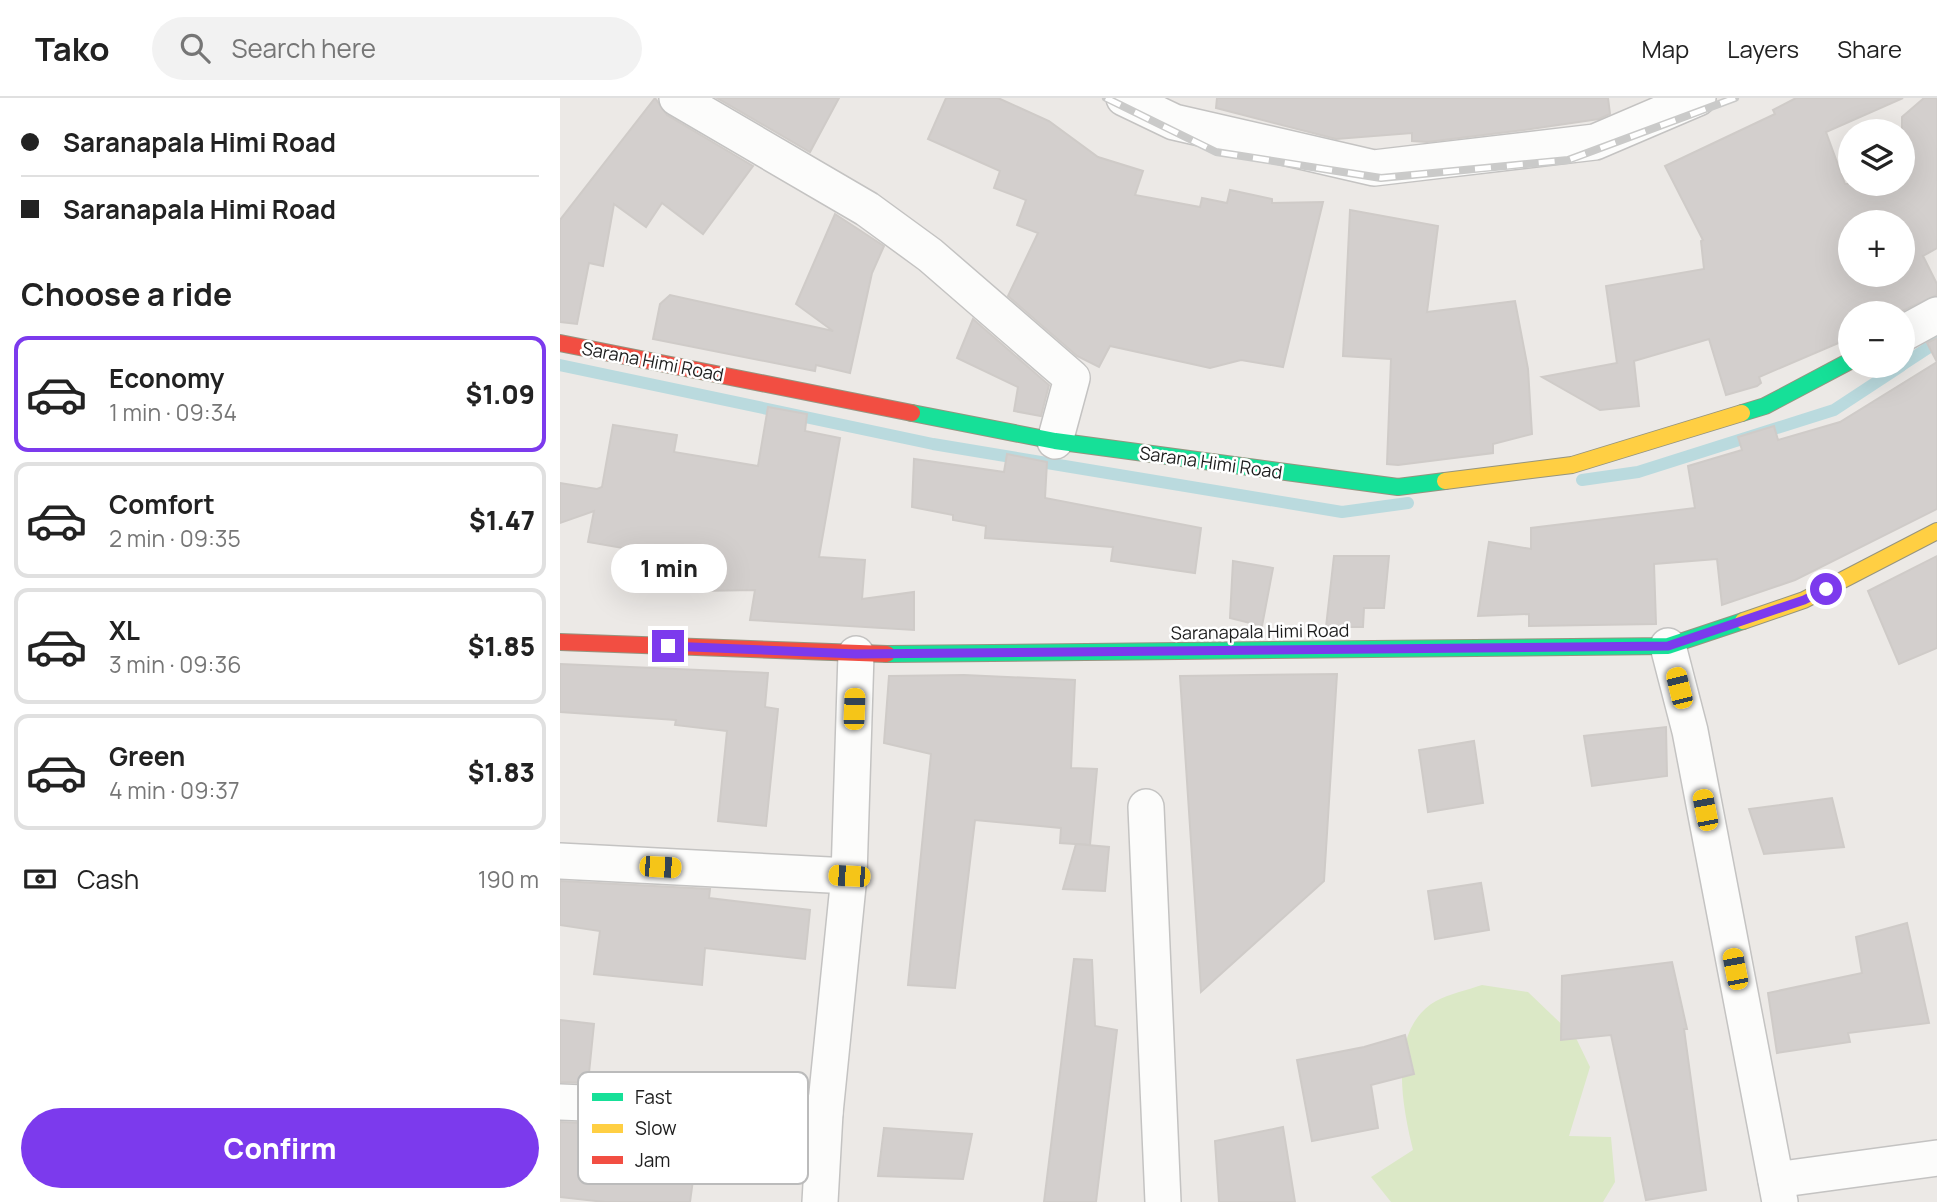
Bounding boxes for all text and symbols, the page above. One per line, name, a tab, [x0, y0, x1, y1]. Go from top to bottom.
search box	[152, 17, 642, 80]
text: Tako	[35, 26, 110, 71]
icon: search	[176, 29, 214, 67]
text: Search here	[232, 30, 376, 66]
text: Map	[1642, 32, 1689, 65]
text: Layers	[1727, 32, 1799, 65]
text: Share	[1837, 32, 1902, 65]
map controls	[1838, 119, 1915, 378]
button: layers	[1838, 119, 1915, 196]
text: Saranapala Himi Road	[63, 124, 336, 160]
text: Saranapala Himi Road	[63, 191, 336, 227]
button: +	[1838, 210, 1915, 287]
text: Choose a ride	[21, 272, 232, 316]
button: −	[1838, 301, 1915, 378]
street label: Sarana Himi Road	[580, 336, 726, 386]
text: Economy	[109, 360, 224, 396]
icon: car	[25, 363, 88, 426]
text: $1.09	[466, 376, 535, 412]
text: 1 min · 09:34	[109, 396, 237, 428]
street label: Sarana Himi Road	[1138, 440, 1284, 484]
text: Comfort	[109, 486, 215, 522]
icon: car	[25, 489, 88, 552]
text: $1.47	[469, 502, 535, 538]
text: 2 min · 09:35	[109, 522, 241, 554]
callout: 1 min	[610, 545, 726, 594]
text: 1 min	[640, 552, 698, 584]
route start	[1810, 573, 1842, 605]
text: XL	[109, 612, 140, 648]
icon: car	[25, 615, 88, 678]
street label: Saranapala Himi Road	[1170, 617, 1350, 645]
text: $1.85	[468, 628, 535, 664]
route end	[652, 630, 684, 662]
text: 3 min · 09:36	[109, 648, 241, 680]
car	[1664, 665, 1695, 711]
car	[843, 688, 866, 730]
text: Green	[109, 738, 185, 774]
icon: car	[25, 741, 88, 804]
text: $1.83	[468, 754, 535, 790]
text: 4 min · 09:37	[109, 774, 240, 806]
car	[1691, 787, 1720, 833]
car	[639, 855, 682, 879]
icon: cash	[21, 860, 59, 898]
text: Cash	[77, 861, 139, 897]
text: 190 m	[478, 863, 539, 895]
car	[828, 864, 871, 888]
car	[1721, 946, 1750, 992]
legend	[578, 1072, 808, 1184]
text: Fast	[635, 1084, 672, 1110]
button: Confirm	[21, 1108, 539, 1188]
text: Slow	[635, 1115, 677, 1141]
text: Jam	[635, 1147, 670, 1173]

